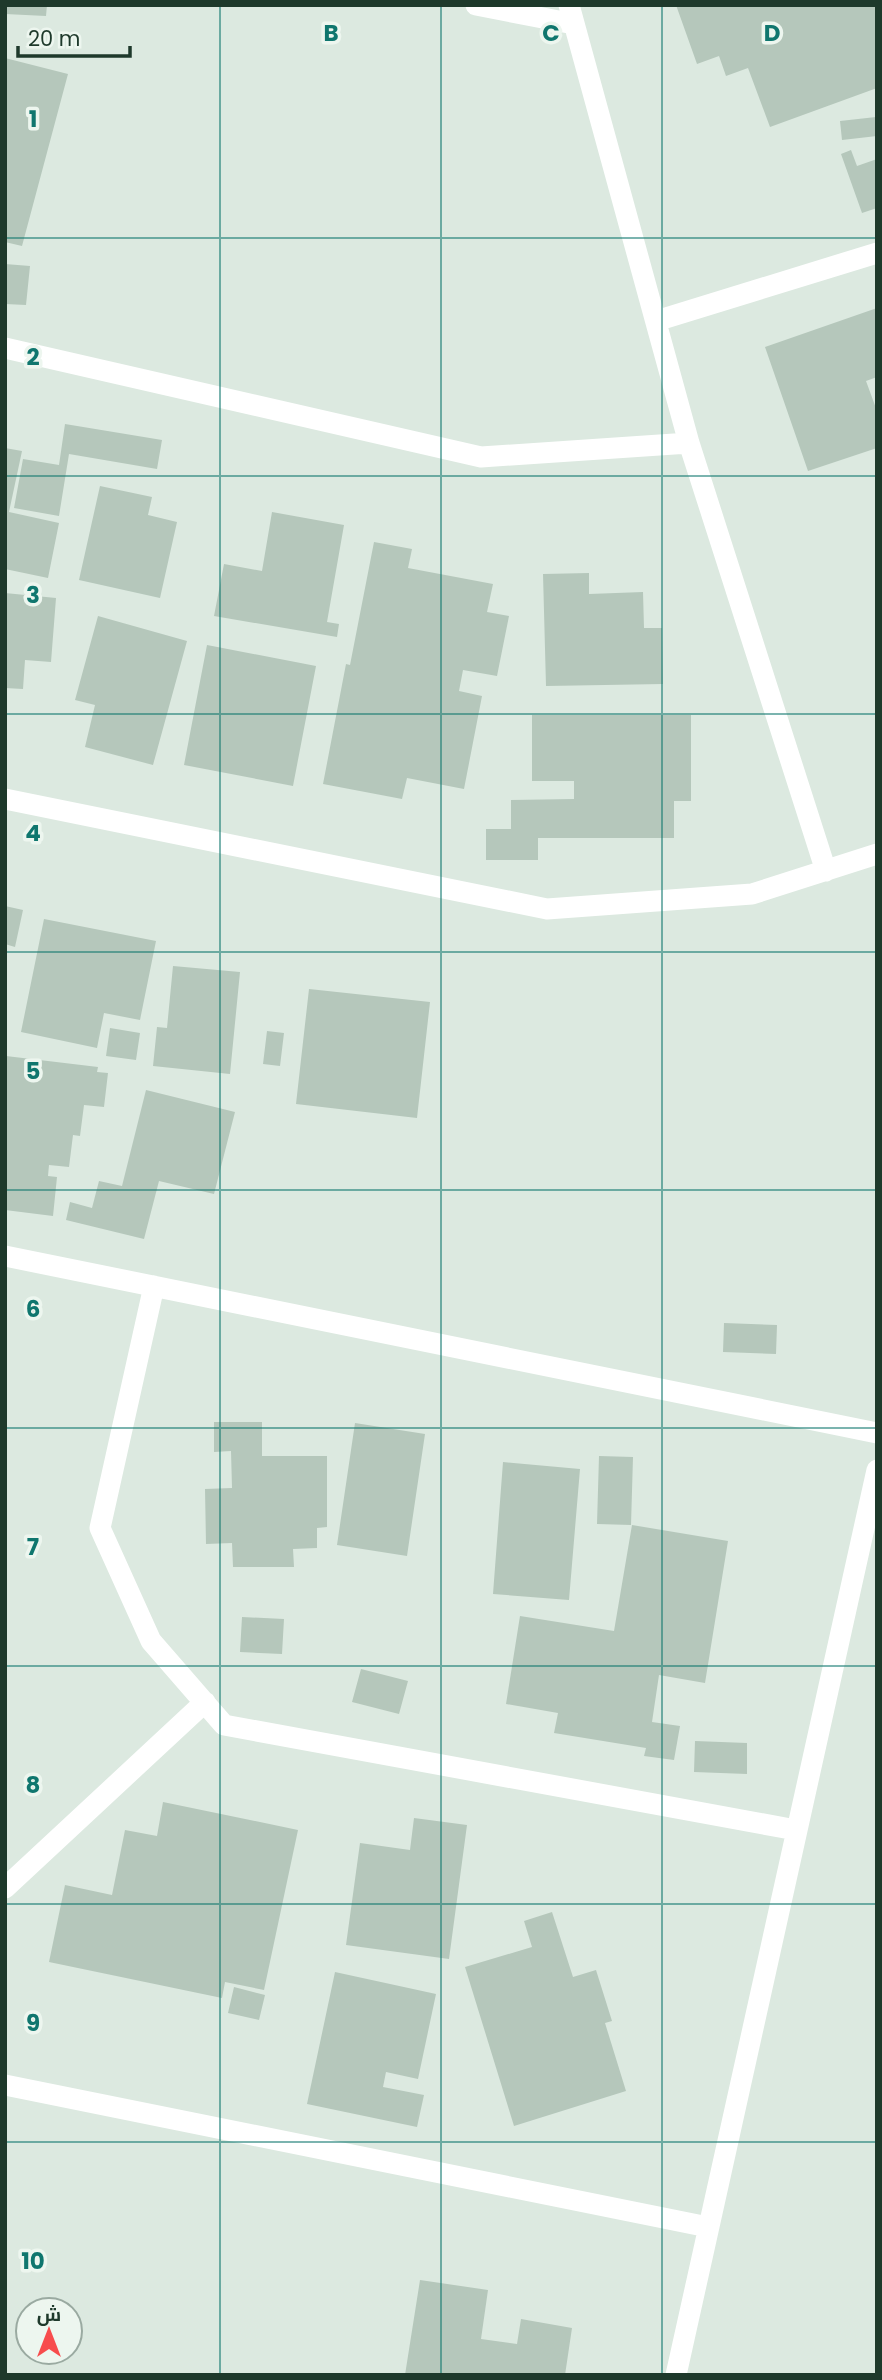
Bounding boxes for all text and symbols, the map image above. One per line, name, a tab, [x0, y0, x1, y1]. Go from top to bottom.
scale bar	[18, 14, 130, 58]
text: B	[323, 17, 339, 49]
text: C	[542, 17, 560, 49]
text: D	[764, 17, 780, 49]
text: 20 m	[28, 24, 81, 53]
text: 1	[29, 103, 37, 135]
text: 2	[26, 341, 40, 373]
text: 3	[26, 579, 40, 611]
text: 4	[25, 817, 41, 849]
text: 5	[26, 1055, 40, 1087]
text: 6	[26, 1293, 40, 1325]
text: 7	[27, 1531, 39, 1563]
text: 8	[26, 1769, 40, 1801]
text: 9	[26, 2007, 40, 2039]
text: 10	[21, 2245, 45, 2277]
north arrow	[14, 2296, 84, 2366]
text: ش	[37, 2301, 61, 2328]

